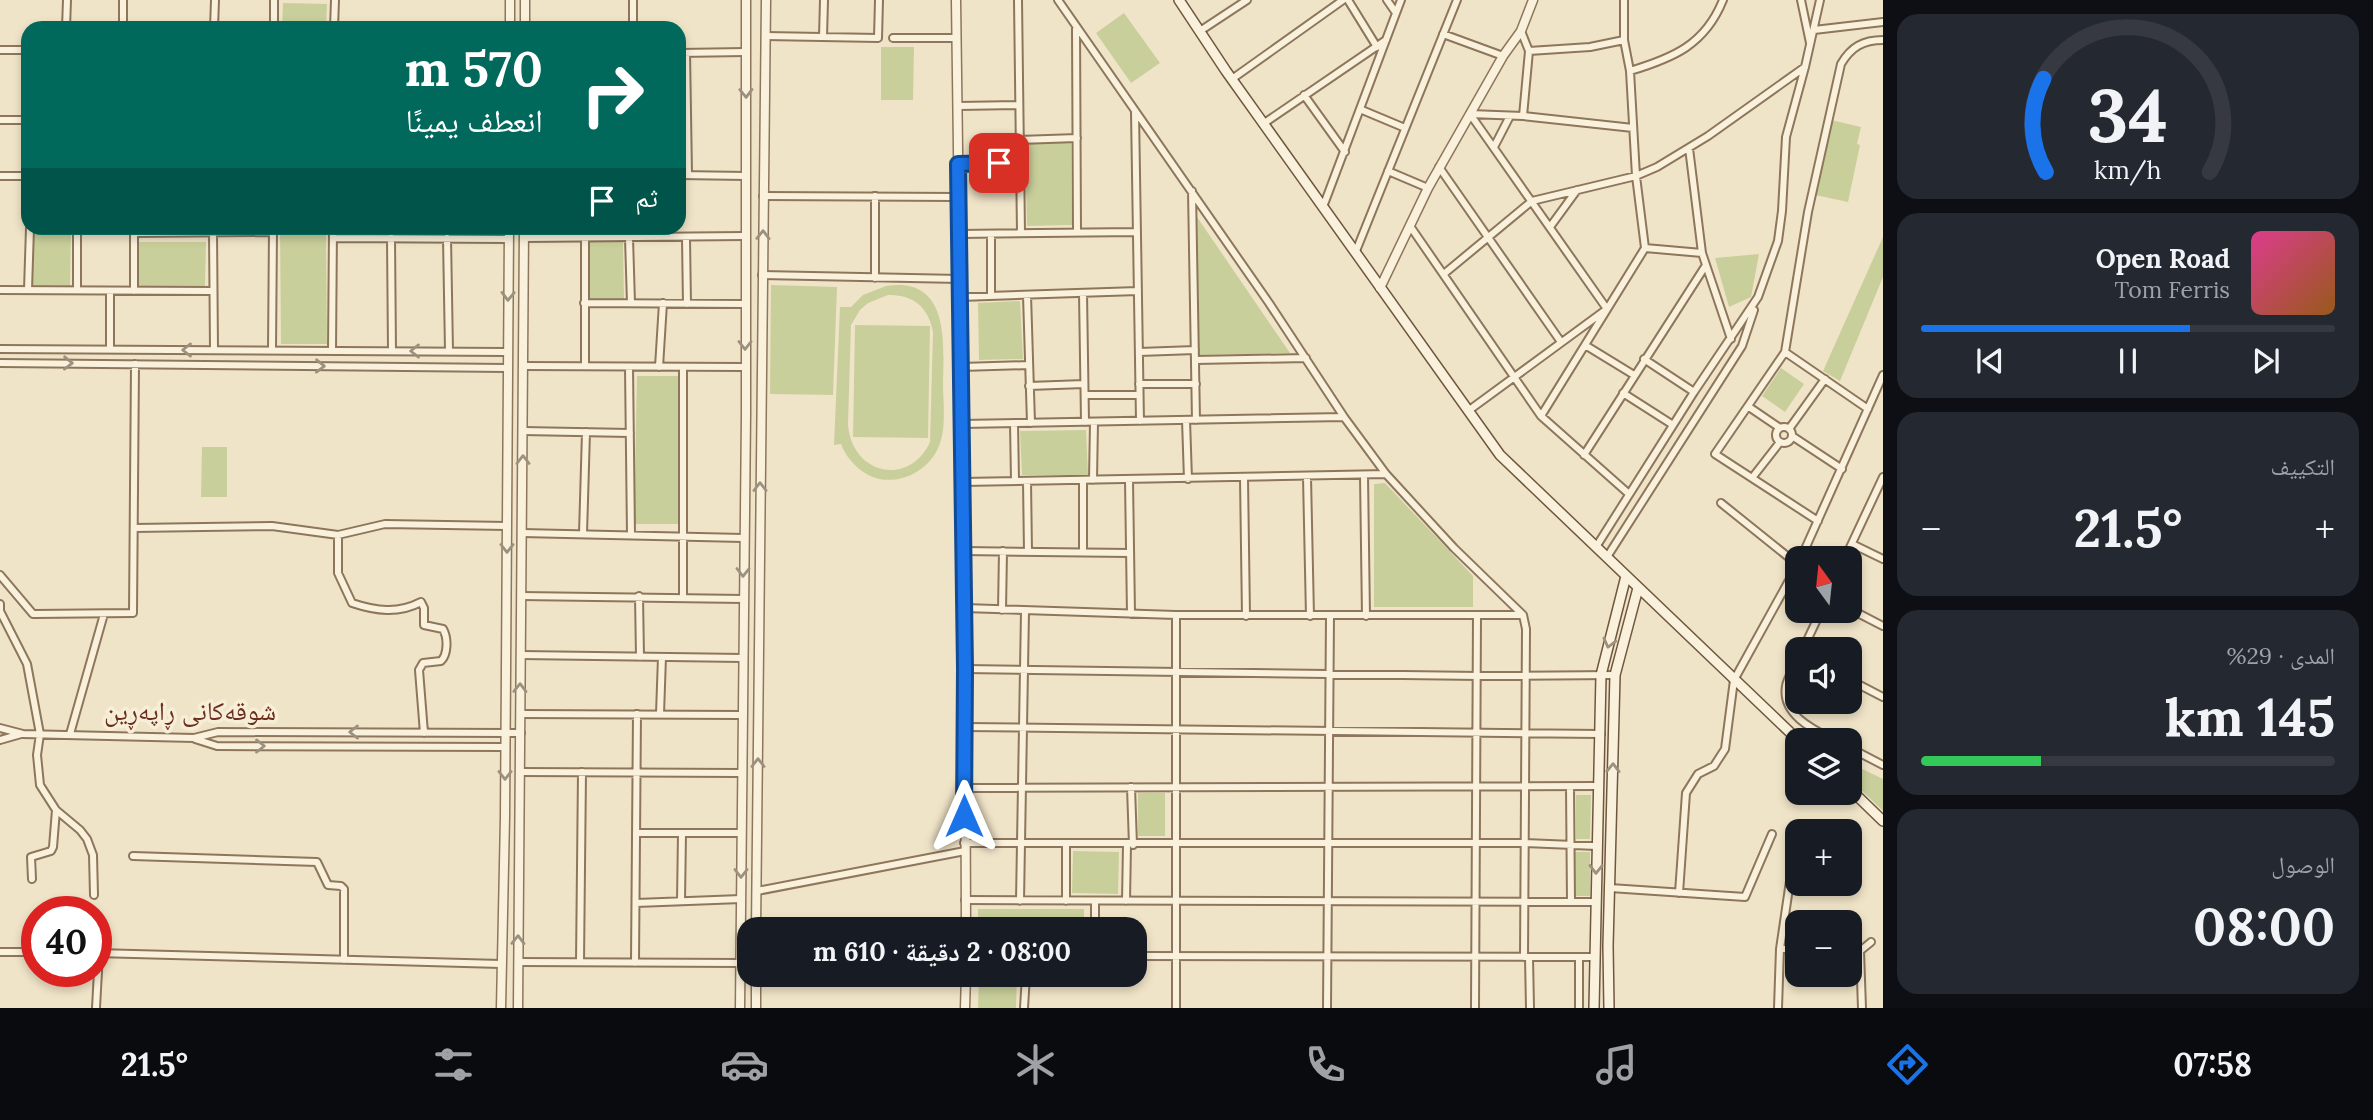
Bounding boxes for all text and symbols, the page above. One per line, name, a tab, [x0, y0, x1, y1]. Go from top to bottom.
text: 570 m	[404, 37, 543, 99]
icon: right	[567, 49, 658, 140]
text: 34	[2088, 70, 2168, 163]
one-way arrow	[738, 88, 754, 98]
text: انعطف يمينًا	[405, 100, 543, 141]
pin	[969, 133, 1029, 193]
icon: arrive	[980, 144, 1018, 182]
text: km/h	[2094, 154, 2162, 186]
text: ثم	[635, 181, 658, 214]
icon: arrive	[583, 182, 621, 220]
one-way arrow	[755, 229, 771, 239]
text: Open Road	[2096, 242, 2230, 275]
text: Tom Ferris	[2115, 275, 2230, 304]
one-way arrow	[500, 291, 516, 301]
one-way arrow	[738, 339, 753, 350]
one-way arrow	[181, 342, 192, 358]
icon: previous	[1971, 342, 2009, 380]
icon: pause	[2109, 342, 2147, 380]
icon: next	[2247, 342, 2285, 380]
one-way arrow	[409, 343, 419, 359]
one-way arrow	[63, 356, 74, 371]
one-way arrow	[315, 358, 326, 374]
text: التكييف	[2270, 452, 2335, 481]
one-way arrow	[515, 455, 531, 465]
one-way arrow	[752, 481, 768, 491]
text: 21.5°	[2074, 495, 2182, 561]
text: −	[1921, 505, 1941, 553]
text: +	[2315, 505, 2335, 553]
one-way arrow	[499, 543, 515, 553]
north arrow	[1785, 546, 1862, 623]
map controls	[1785, 546, 1862, 987]
one-way arrow	[736, 567, 751, 578]
one-way arrow	[1603, 636, 1617, 648]
button: sound	[1785, 637, 1862, 714]
text: المدى · 29%	[2227, 641, 2335, 670]
one-way arrow	[513, 682, 528, 693]
text: 145 km	[2165, 684, 2335, 750]
district label: شوقەکانی ڕاپەڕین	[104, 694, 276, 730]
one-way arrow	[349, 724, 359, 740]
button: layers	[1785, 728, 1862, 805]
one-way arrow	[256, 738, 266, 754]
one-way arrow	[750, 757, 766, 768]
one-way arrow	[1605, 763, 1621, 773]
one-way arrow	[497, 770, 513, 781]
position arrow	[927, 779, 1001, 853]
button: +	[1785, 819, 1862, 896]
text: الوصول	[2271, 850, 2335, 879]
one-way arrow	[1589, 864, 1604, 875]
one-way arrow	[734, 868, 749, 879]
text: 08:00	[2193, 893, 2335, 959]
speed limit sign: 40	[21, 896, 112, 987]
button: −	[1785, 910, 1862, 987]
one-way arrow	[511, 934, 526, 945]
text: 08:00 · 2 دقيقة · 610 m	[813, 935, 1071, 968]
icon: filters	[429, 1040, 478, 1089]
icon: car	[720, 1040, 769, 1089]
icon: climate	[1011, 1040, 1060, 1089]
icon: phone	[1301, 1040, 1350, 1089]
icon: music	[1592, 1040, 1641, 1089]
icon: directions	[1883, 1040, 1932, 1089]
text: 21.5°	[121, 1044, 188, 1085]
text: 07:58	[2173, 1044, 2252, 1085]

